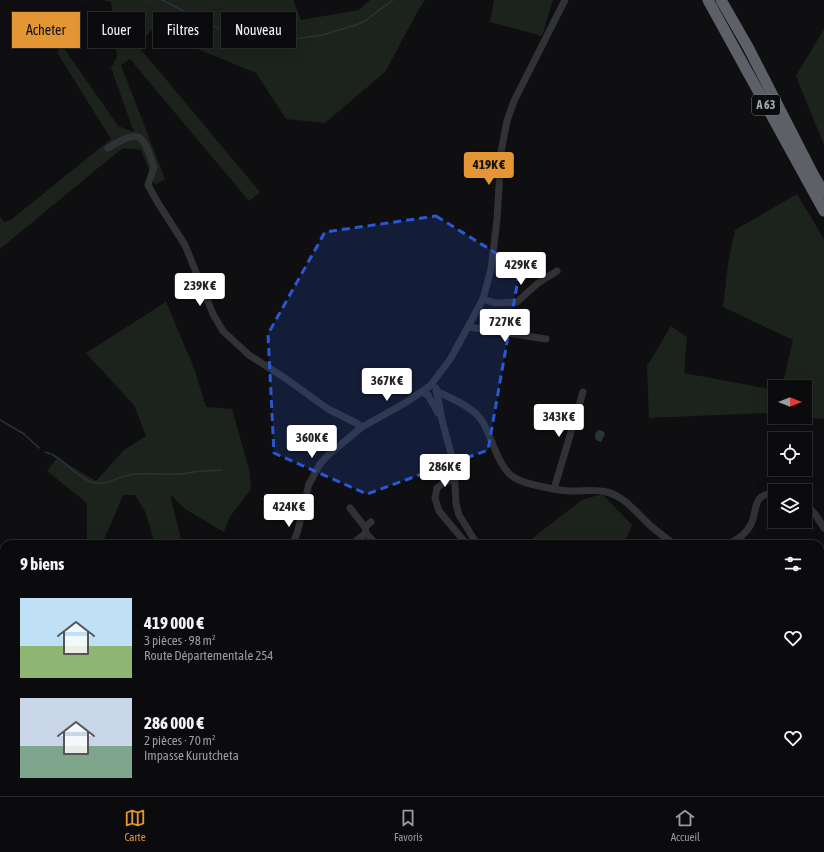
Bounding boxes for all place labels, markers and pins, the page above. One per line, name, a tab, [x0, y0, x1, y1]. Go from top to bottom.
pin: 419K €	[456, 152, 522, 186]
pin: 429K €	[488, 252, 554, 286]
pin: 239K €	[167, 273, 233, 307]
pin: 727K €	[472, 309, 538, 343]
pin: 367K €	[354, 368, 420, 402]
pin: 343K €	[526, 404, 592, 438]
pin: 360K €	[279, 425, 345, 459]
pin: 286K €	[412, 454, 478, 488]
pin: 424K €	[256, 494, 322, 528]

